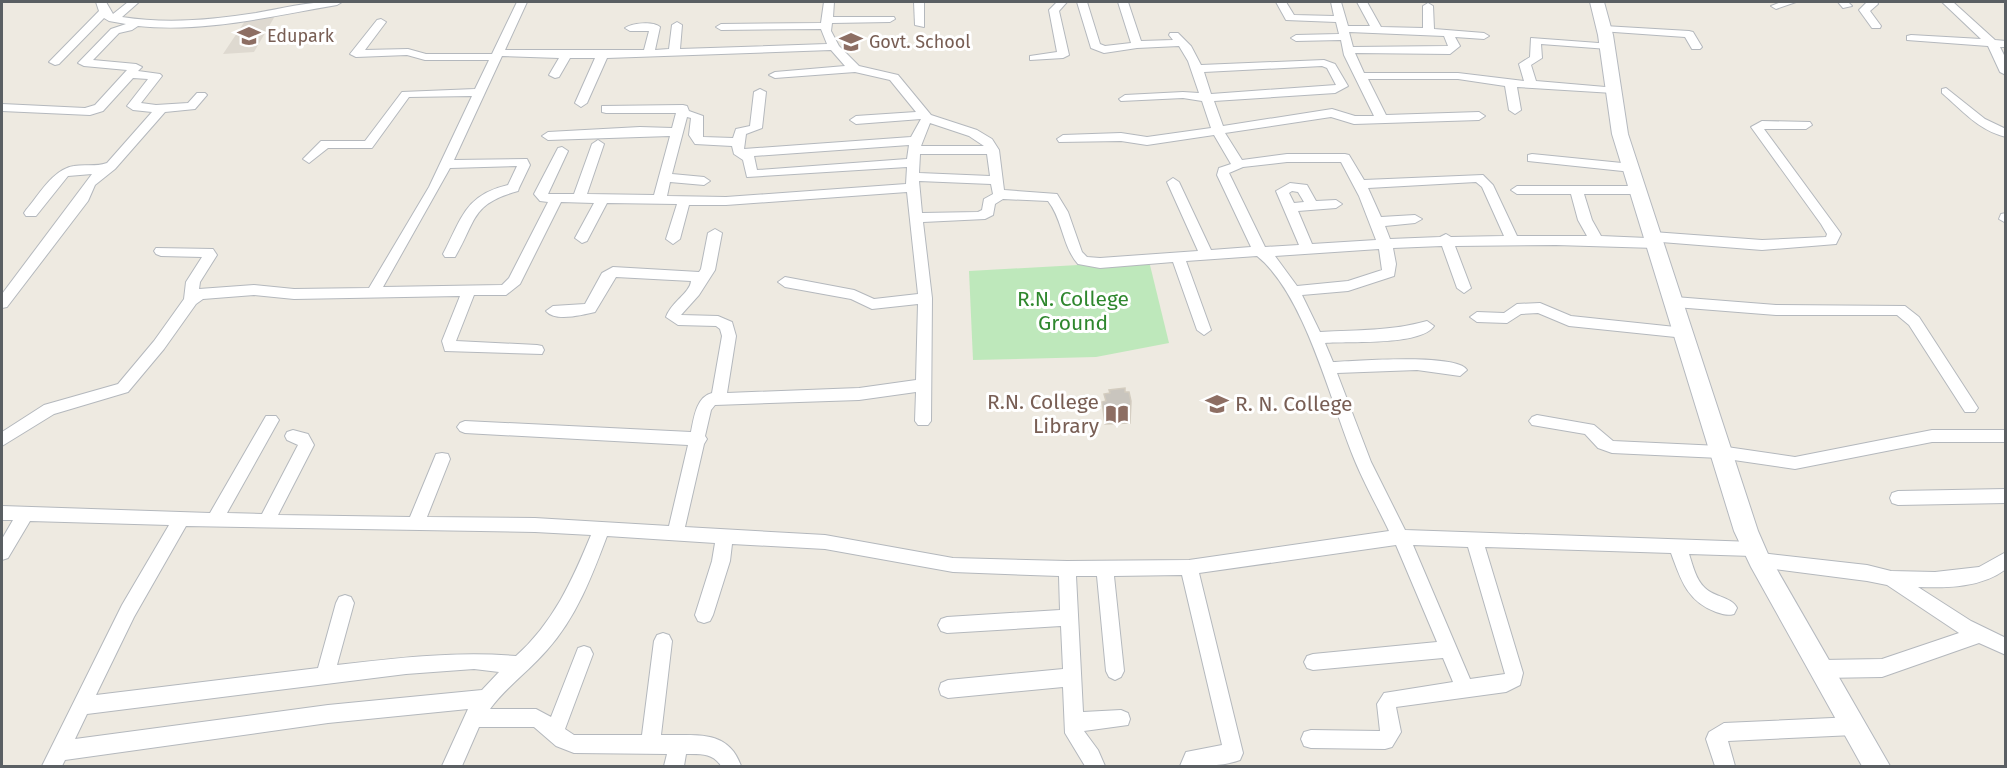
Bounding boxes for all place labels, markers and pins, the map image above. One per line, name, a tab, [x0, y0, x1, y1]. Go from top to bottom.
school or university icon: Edupark	[236, 23, 262, 49]
place label: Edupark	[267, 25, 335, 47]
school or university icon: Govt. School	[838, 29, 864, 55]
place label: Govt. School	[869, 31, 971, 53]
place label: R.N. College Library	[987, 389, 1100, 439]
school or university icon: R. N. College	[1204, 391, 1230, 417]
place label: R. N. College	[1235, 391, 1353, 417]
library icon: R.N. College Library	[1104, 401, 1130, 427]

